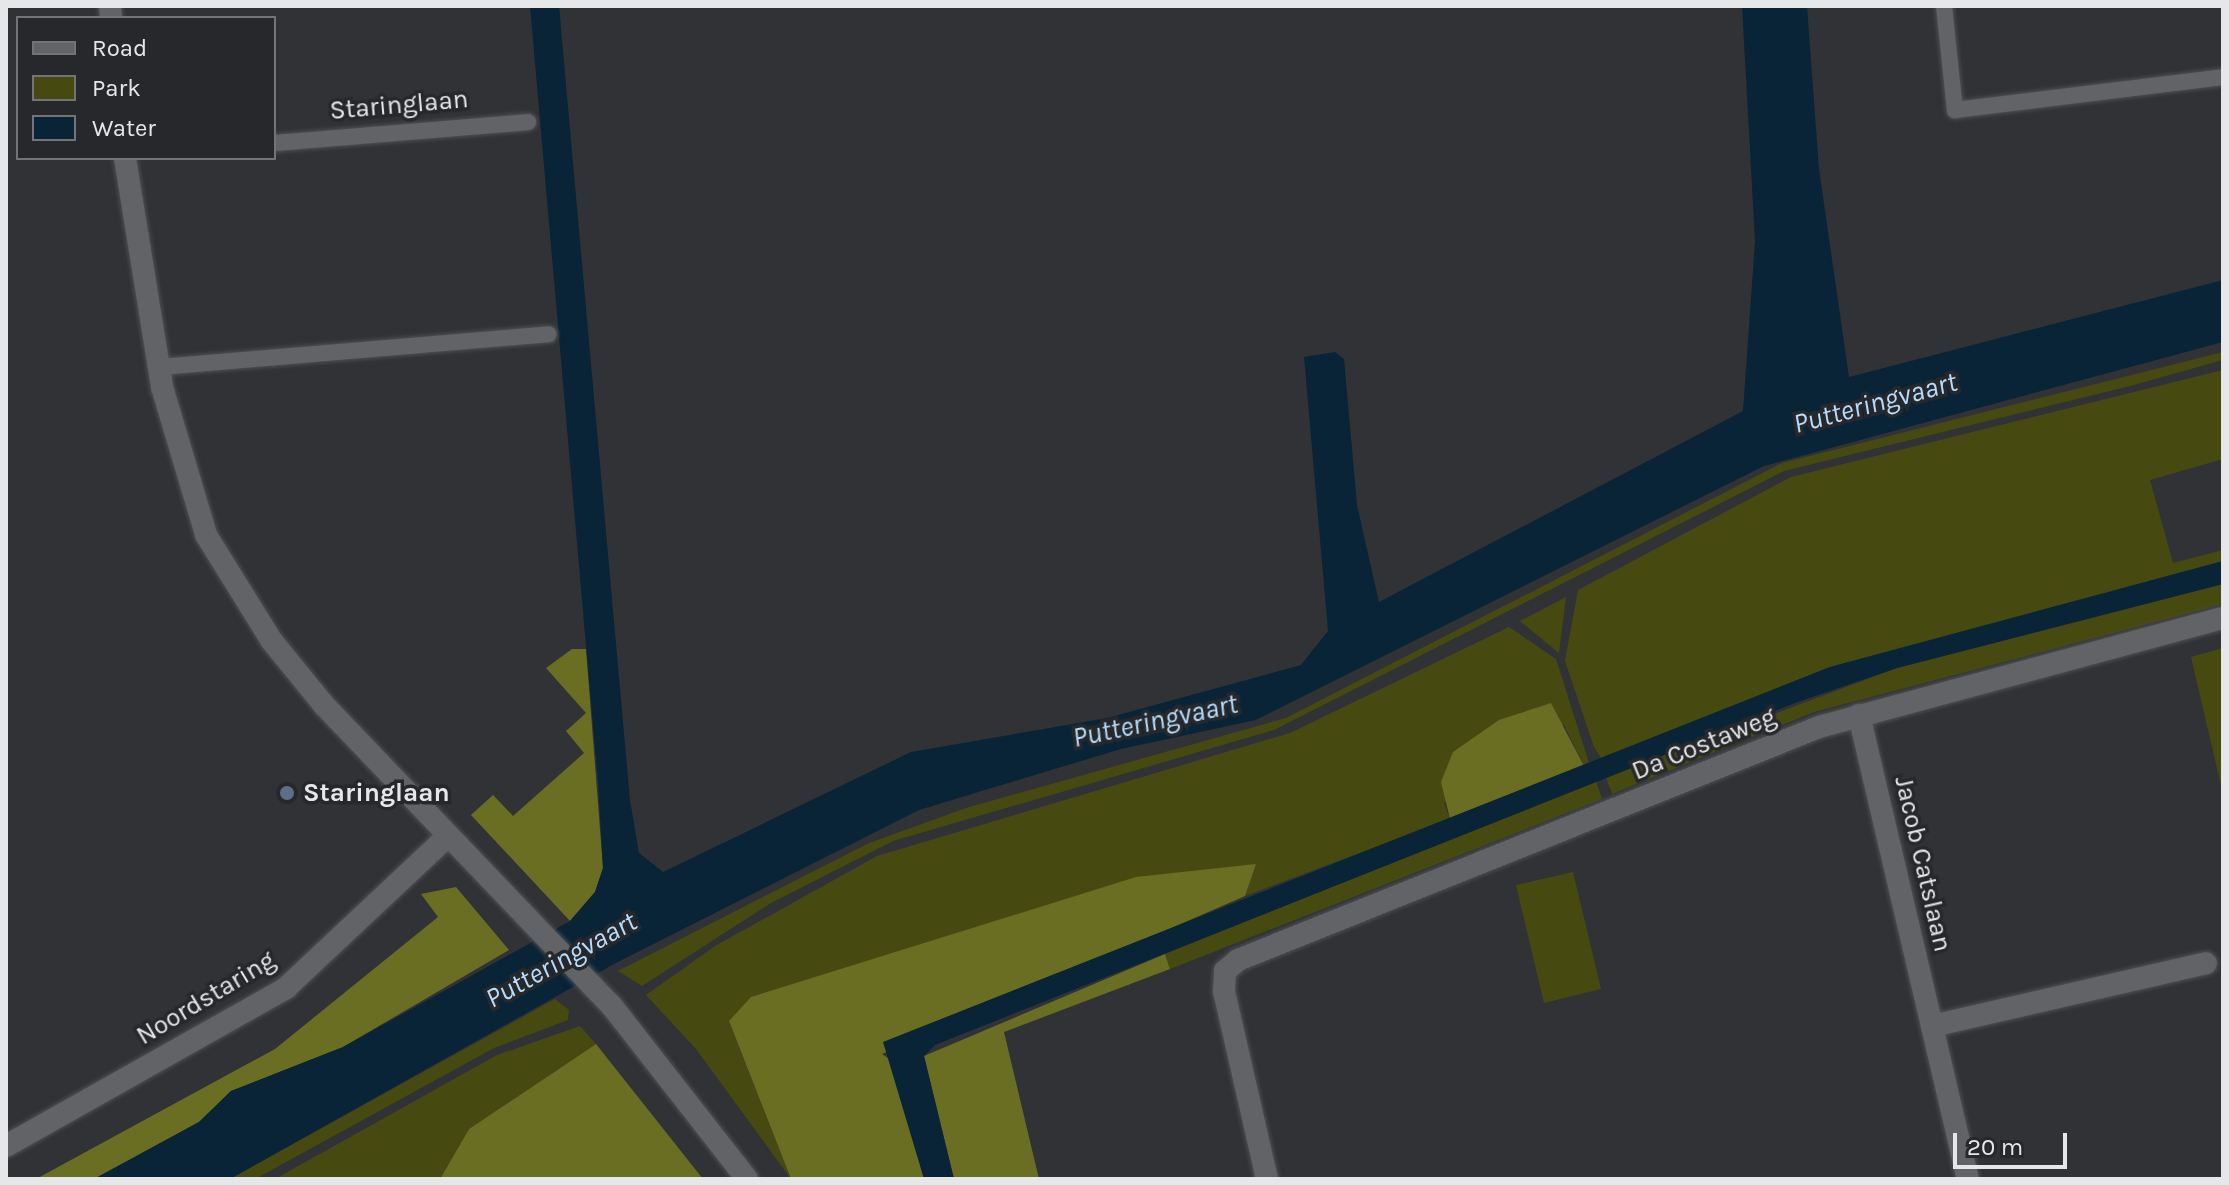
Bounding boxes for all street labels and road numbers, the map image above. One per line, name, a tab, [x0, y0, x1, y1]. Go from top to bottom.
street label: Staringlaan	[328, 83, 470, 127]
street label: Da Costaweg	[1627, 701, 1781, 787]
street label: Jacob Catslaan	[1888, 773, 1958, 955]
street label: Noordstaring	[131, 944, 281, 1052]

